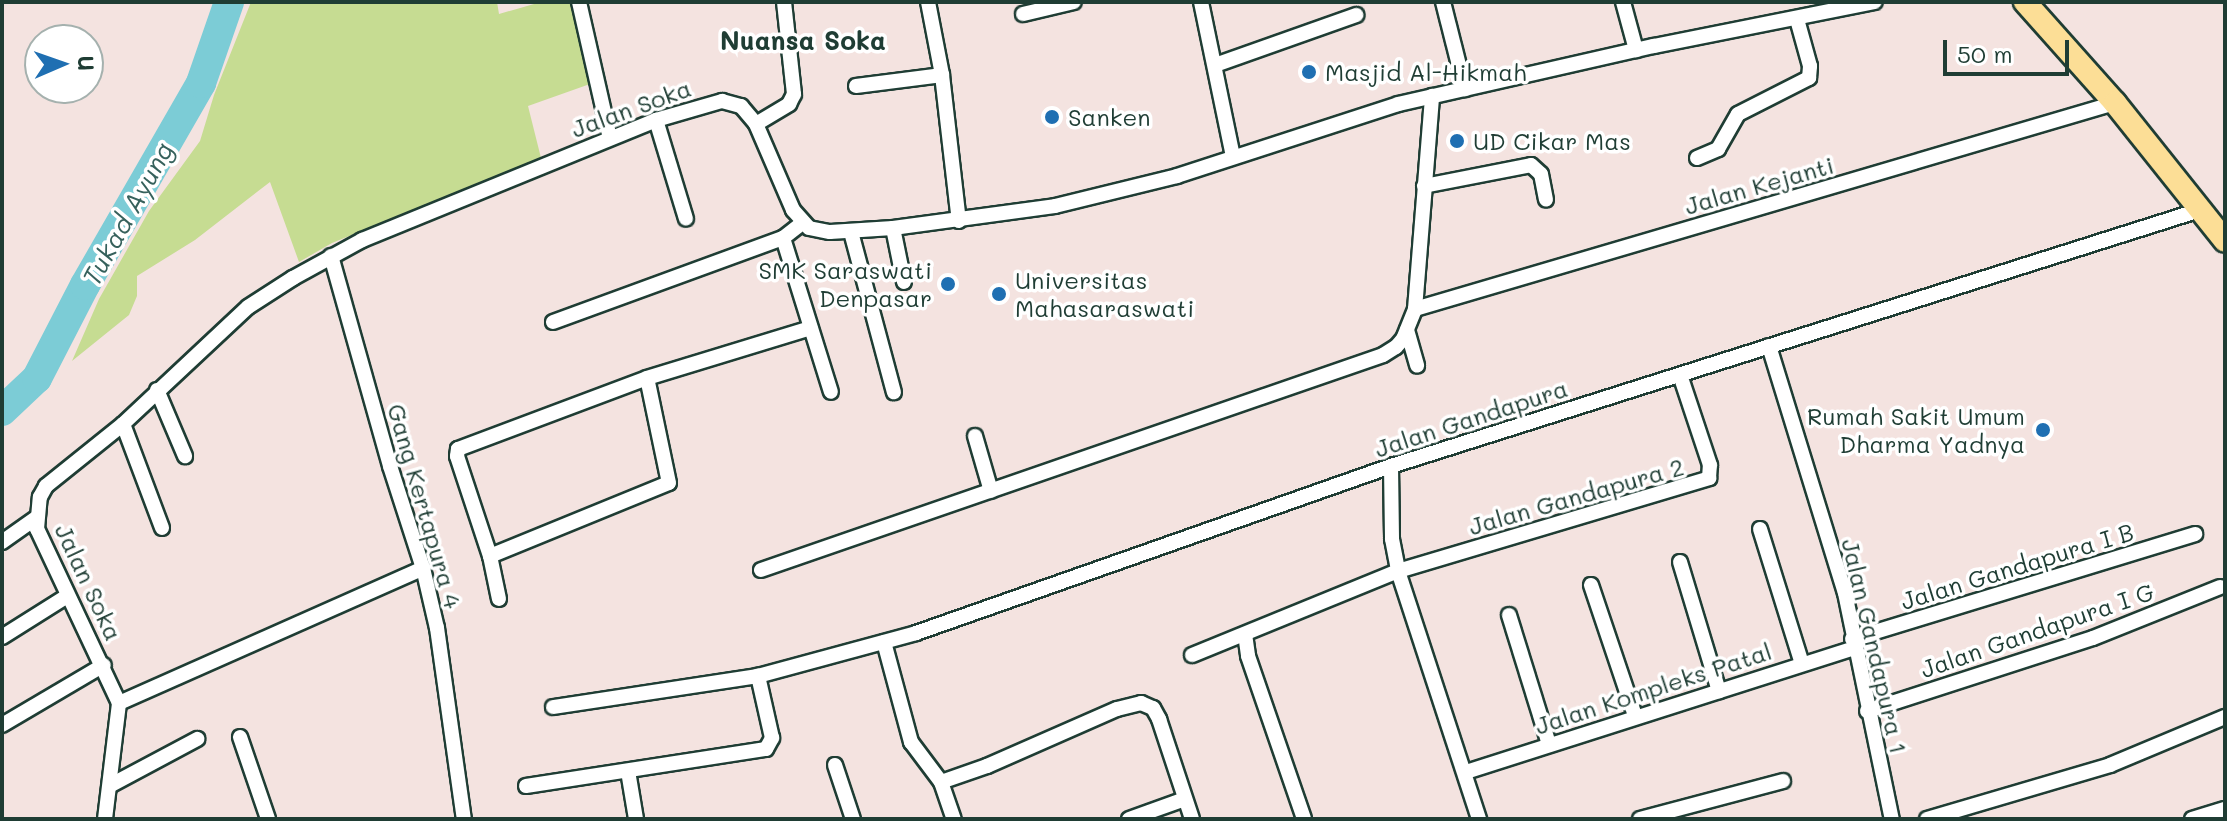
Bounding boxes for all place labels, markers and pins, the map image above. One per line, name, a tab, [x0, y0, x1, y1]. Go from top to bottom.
place label: Masjid Al-Hikmah	[1325, 58, 1527, 86]
marker: Masjid Al-Hikmah	[1300, 63, 1318, 81]
place label: Sanken	[1068, 103, 1151, 131]
marker: Sanken	[1043, 108, 1061, 126]
place label: UD Cikar Mas	[1473, 127, 1631, 155]
marker: UD Cikar Mas	[1448, 132, 1466, 150]
place label: SMK Saraswati Denpasar	[759, 256, 932, 312]
place label: Universitas Mahasaraswati	[1015, 266, 1194, 322]
marker: SMK Saraswati Denpasar	[939, 275, 957, 293]
marker: Universitas Mahasaraswati	[990, 285, 1008, 303]
place label: Rumah Sakit Umum Dharma Yadnya	[1807, 402, 2025, 458]
marker: Rumah Sakit Umum Dharma Yadnya	[2032, 419, 2054, 441]

